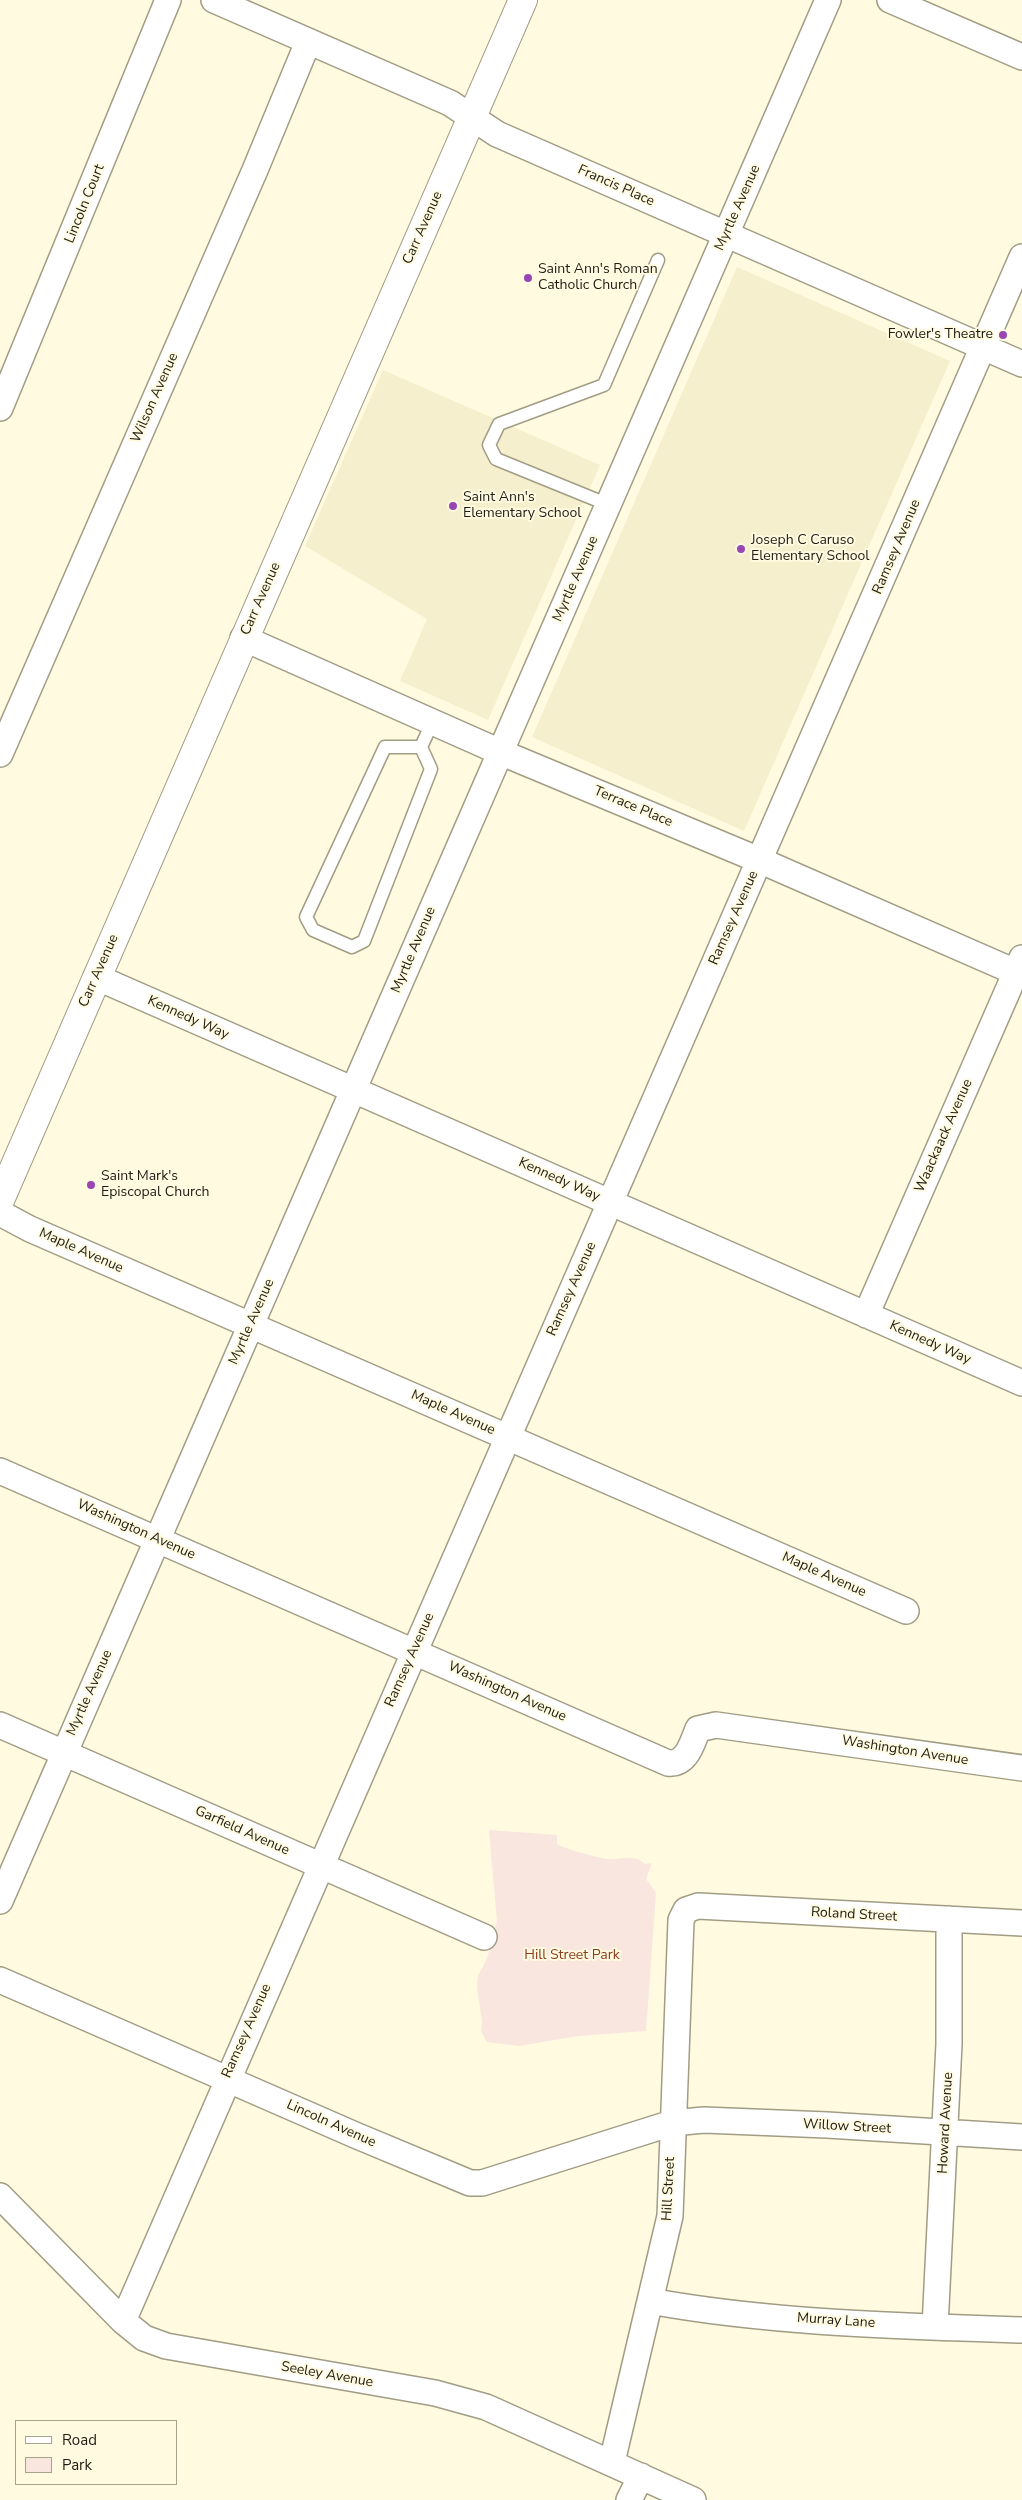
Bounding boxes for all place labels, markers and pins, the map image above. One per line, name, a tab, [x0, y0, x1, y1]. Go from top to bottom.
place label: Saint Ann's Roman Catholic Church	[538, 262, 658, 294]
marker: Saint Ann's Roman Catholic Church	[522, 272, 534, 284]
place label: Fowler's Theatre	[888, 327, 993, 343]
marker: Fowler's Theatre	[997, 329, 1009, 341]
place label: Saint Ann's Elementary School	[463, 490, 581, 522]
marker: Saint Ann's Elementary School	[447, 500, 459, 512]
place label: Joseph C Caruso Elementary School	[751, 533, 869, 566]
marker: Joseph C Caruso Elementary School	[735, 543, 747, 555]
place label: Saint Mark's Episcopal Church	[101, 1169, 209, 1202]
marker: Saint Mark's Episcopal Church	[85, 1179, 97, 1191]

